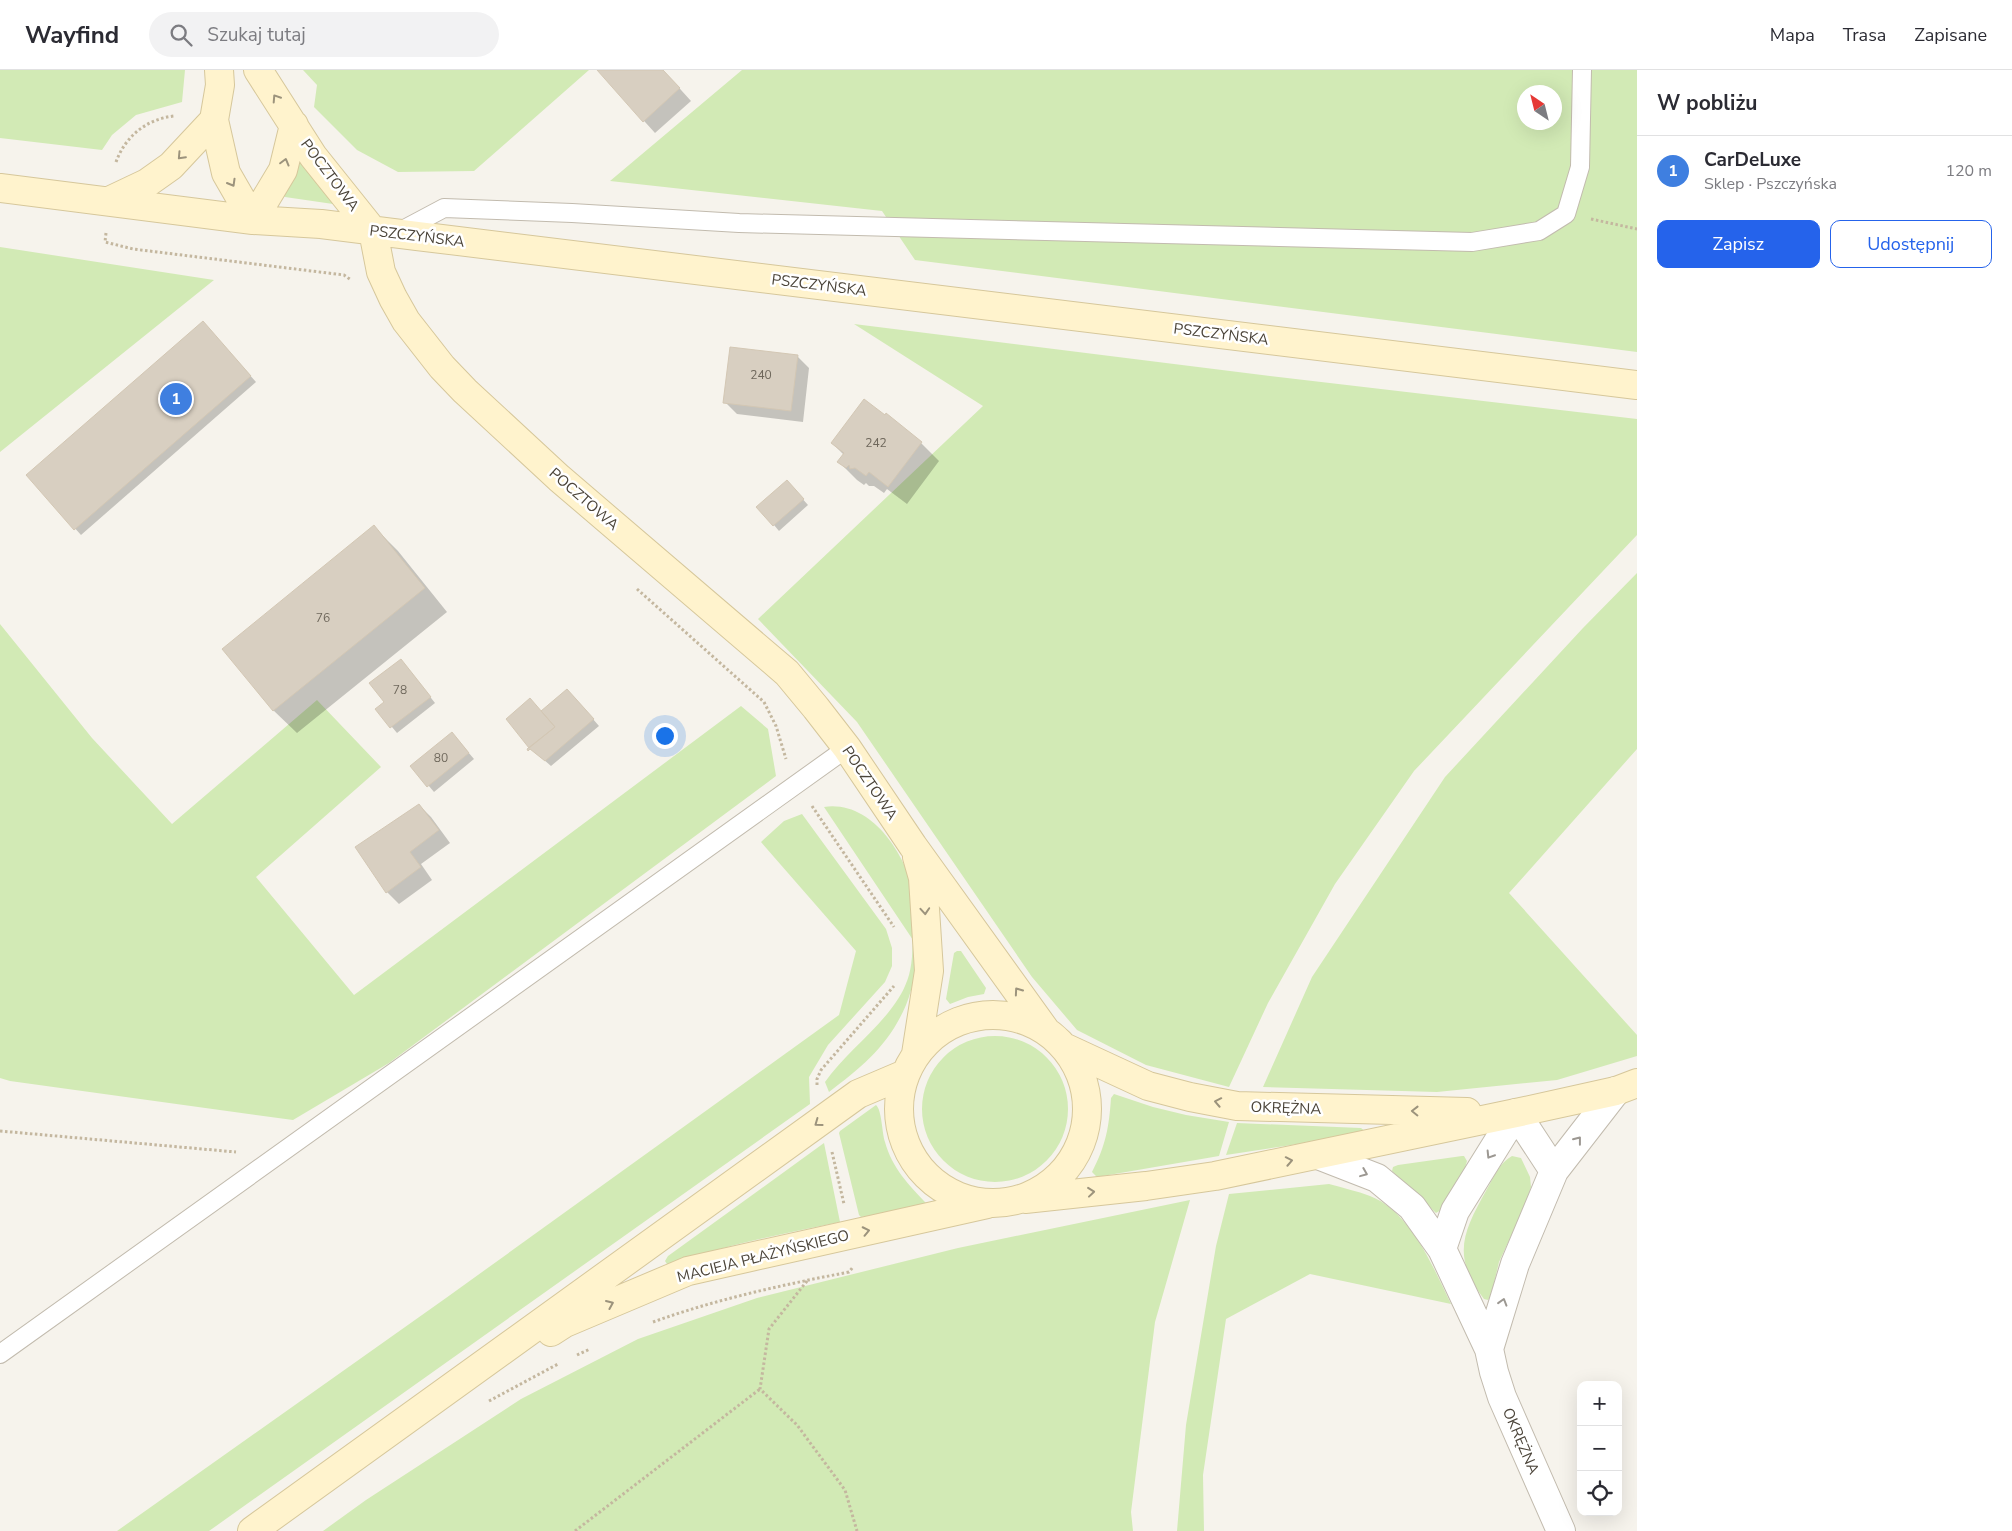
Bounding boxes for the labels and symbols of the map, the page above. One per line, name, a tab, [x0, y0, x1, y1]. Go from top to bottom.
north arrow	[1517, 85, 1562, 130]
one-way arrow	[273, 94, 283, 103]
street label: POCZTOWA	[296, 135, 364, 215]
one-way arrow	[178, 150, 187, 159]
one-way arrow	[279, 158, 290, 166]
one-way arrow	[226, 178, 236, 187]
street label: PSZCZYŃSKA	[368, 220, 466, 252]
street label: PSZCZYŃSKA	[770, 269, 868, 301]
street label: PSZCZYŃSKA	[1172, 318, 1270, 350]
house number: 240	[750, 367, 772, 383]
pin: 1	[160, 380, 192, 418]
house number: 242	[865, 435, 887, 451]
street label: POCZTOWA	[545, 463, 623, 535]
house number: 76	[316, 610, 330, 626]
house number: 78	[393, 682, 407, 698]
your location	[652, 723, 678, 749]
street label: POCZTOWA	[838, 742, 902, 824]
house number: 80	[434, 750, 448, 766]
one-way arrow	[920, 907, 931, 915]
one-way arrow	[1015, 987, 1024, 997]
street label: OKRĘŻNA	[1250, 1097, 1322, 1119]
one-way arrow	[1213, 1098, 1222, 1108]
one-way arrow	[1410, 1106, 1418, 1116]
one-way arrow	[814, 1117, 824, 1126]
one-way arrow	[1573, 1137, 1581, 1146]
one-way arrow	[1487, 1149, 1496, 1158]
one-way arrow	[1284, 1156, 1293, 1166]
one-way arrow	[1359, 1167, 1368, 1177]
one-way arrow	[1087, 1187, 1095, 1198]
street label: MACIEJA PŁAŻYŃSKIEGO	[675, 1225, 851, 1287]
one-way arrow	[861, 1226, 870, 1237]
one-way arrow	[1498, 1298, 1508, 1307]
one-way arrow	[605, 1300, 614, 1311]
street label: OKRĘŻNA	[1498, 1405, 1544, 1477]

